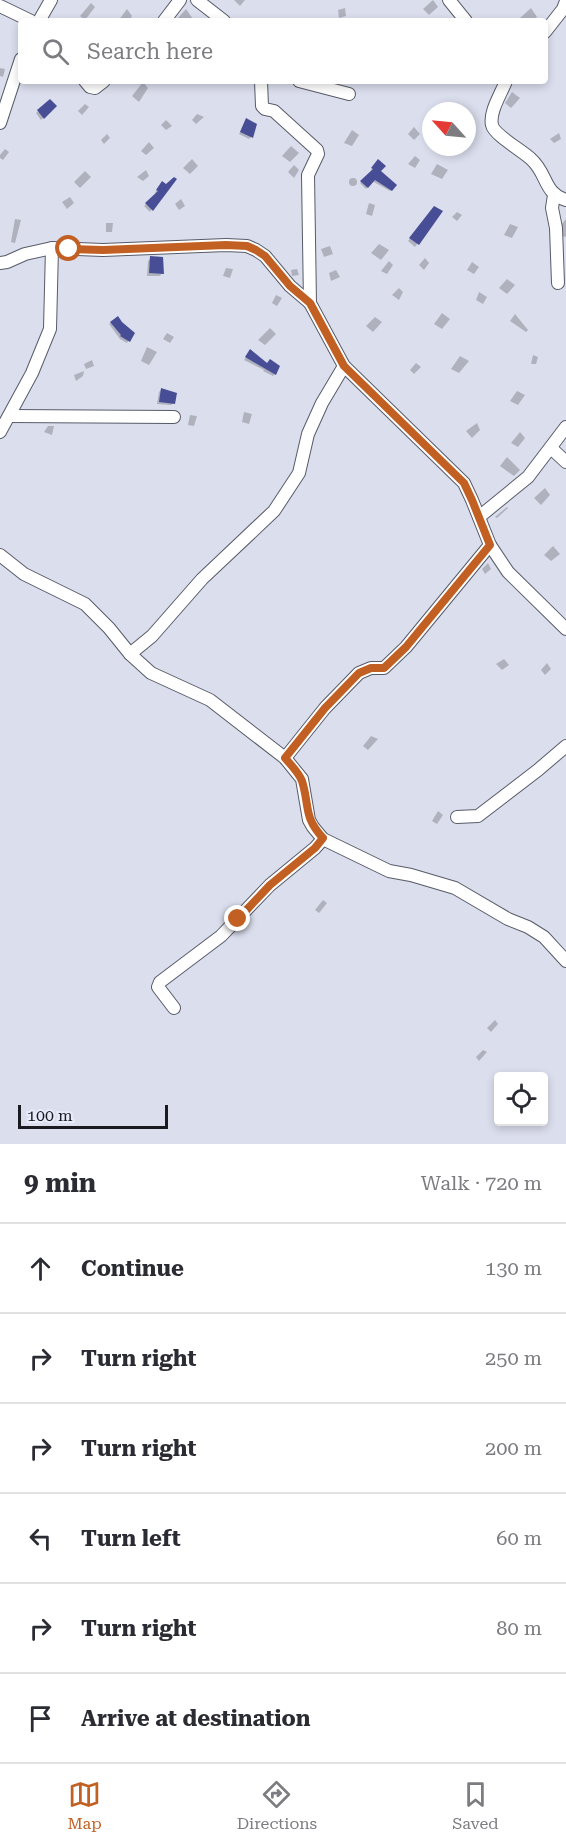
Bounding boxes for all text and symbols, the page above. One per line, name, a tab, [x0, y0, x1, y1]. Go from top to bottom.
search box	[18, 18, 548, 84]
icon: search	[39, 35, 72, 68]
text: Search here	[87, 39, 213, 64]
north arrow	[422, 102, 476, 156]
route start	[55, 235, 81, 261]
route end	[224, 905, 250, 931]
map controls	[494, 1072, 548, 1126]
button: locate	[494, 1072, 548, 1126]
scale bar	[18, 1102, 168, 1130]
text: 100 m	[27, 1106, 73, 1125]
text: 9 min	[24, 1168, 96, 1198]
text: Walk · 720 m	[421, 1171, 542, 1195]
icon: ahead	[24, 1252, 57, 1285]
text: Continue	[81, 1256, 184, 1281]
text: 130 m	[485, 1256, 542, 1280]
icon: right	[24, 1342, 57, 1375]
text: Turn right	[81, 1346, 196, 1371]
text: 250 m	[485, 1346, 542, 1370]
icon: right	[24, 1432, 57, 1465]
text: Turn right	[81, 1436, 196, 1461]
text: 200 m	[485, 1436, 542, 1460]
icon: left	[24, 1522, 57, 1555]
text: Turn left	[81, 1526, 181, 1551]
text: 60 m	[496, 1526, 542, 1550]
icon: right	[24, 1612, 57, 1645]
text: Turn right	[81, 1616, 196, 1641]
text: 80 m	[496, 1616, 542, 1640]
icon: arrive	[24, 1702, 57, 1735]
text: Arrive at destination	[81, 1706, 310, 1731]
tab: Map	[67, 1778, 102, 1833]
tab: Directions	[237, 1778, 317, 1833]
tab: Saved	[452, 1778, 499, 1833]

